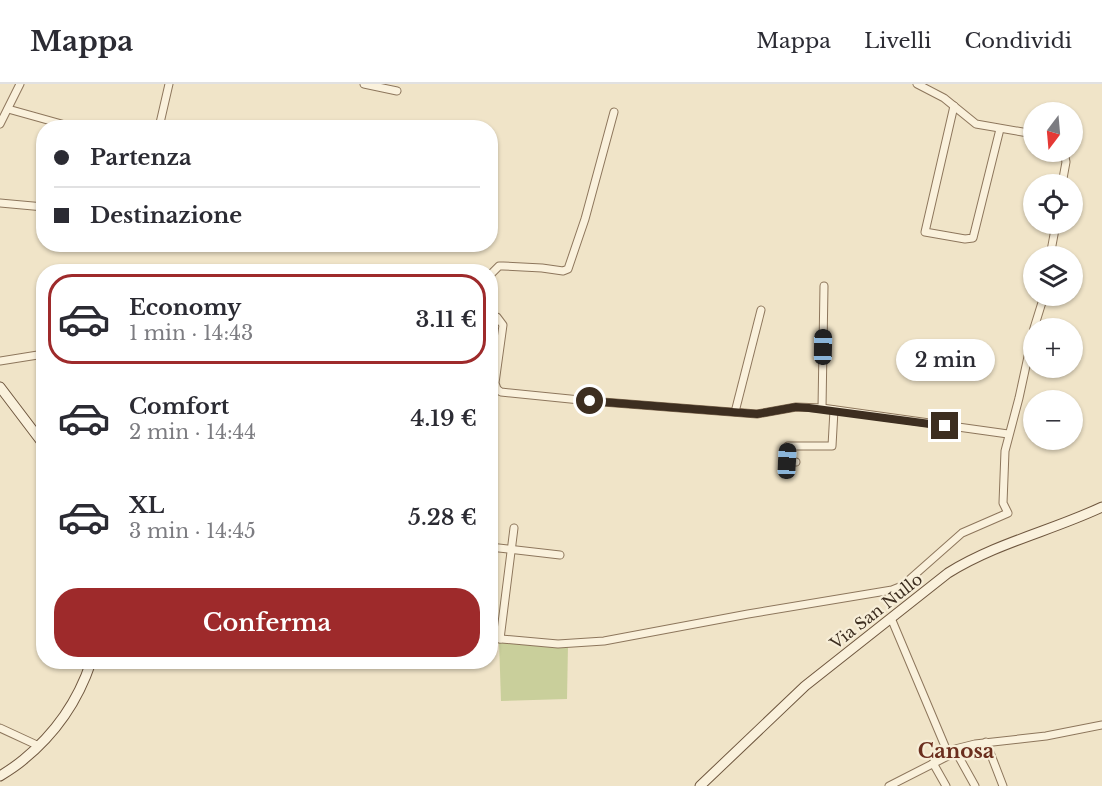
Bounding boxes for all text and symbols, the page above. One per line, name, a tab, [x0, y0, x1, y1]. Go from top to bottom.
text: Mappa	[30, 24, 133, 59]
text: Mappa	[756, 28, 831, 54]
text: Livelli	[864, 28, 931, 54]
text: Condividi	[964, 28, 1072, 54]
north arrow	[1023, 102, 1083, 162]
map controls	[1023, 102, 1083, 450]
text: Partenza	[90, 144, 192, 171]
button: locate	[1023, 174, 1083, 234]
text: Destinazione	[90, 202, 242, 229]
button: layers	[1023, 246, 1083, 306]
icon: car	[57, 292, 111, 346]
text: Economy	[129, 294, 241, 321]
text: 3.11 €	[416, 306, 477, 333]
button: +	[1023, 318, 1083, 378]
text: 1 min · 14:43	[129, 321, 253, 345]
car	[814, 329, 832, 365]
callout: 2 min	[896, 339, 994, 381]
text: 2 min	[915, 348, 976, 372]
route start	[576, 387, 603, 414]
button: −	[1023, 390, 1083, 450]
icon: car	[57, 391, 111, 445]
text: Comfort	[129, 393, 229, 420]
text: 4.19 €	[410, 405, 477, 432]
route end	[931, 412, 958, 439]
text: 2 min · 14:44	[129, 420, 256, 444]
car	[777, 443, 797, 479]
icon: car	[57, 490, 111, 544]
text: XL	[129, 492, 164, 519]
text: 5.28 €	[408, 504, 477, 531]
text: 3 min · 14:45	[129, 519, 256, 543]
street label: Via San Nullo	[825, 569, 926, 654]
button: Conferma	[54, 588, 480, 657]
district label: Canosa	[918, 739, 995, 763]

